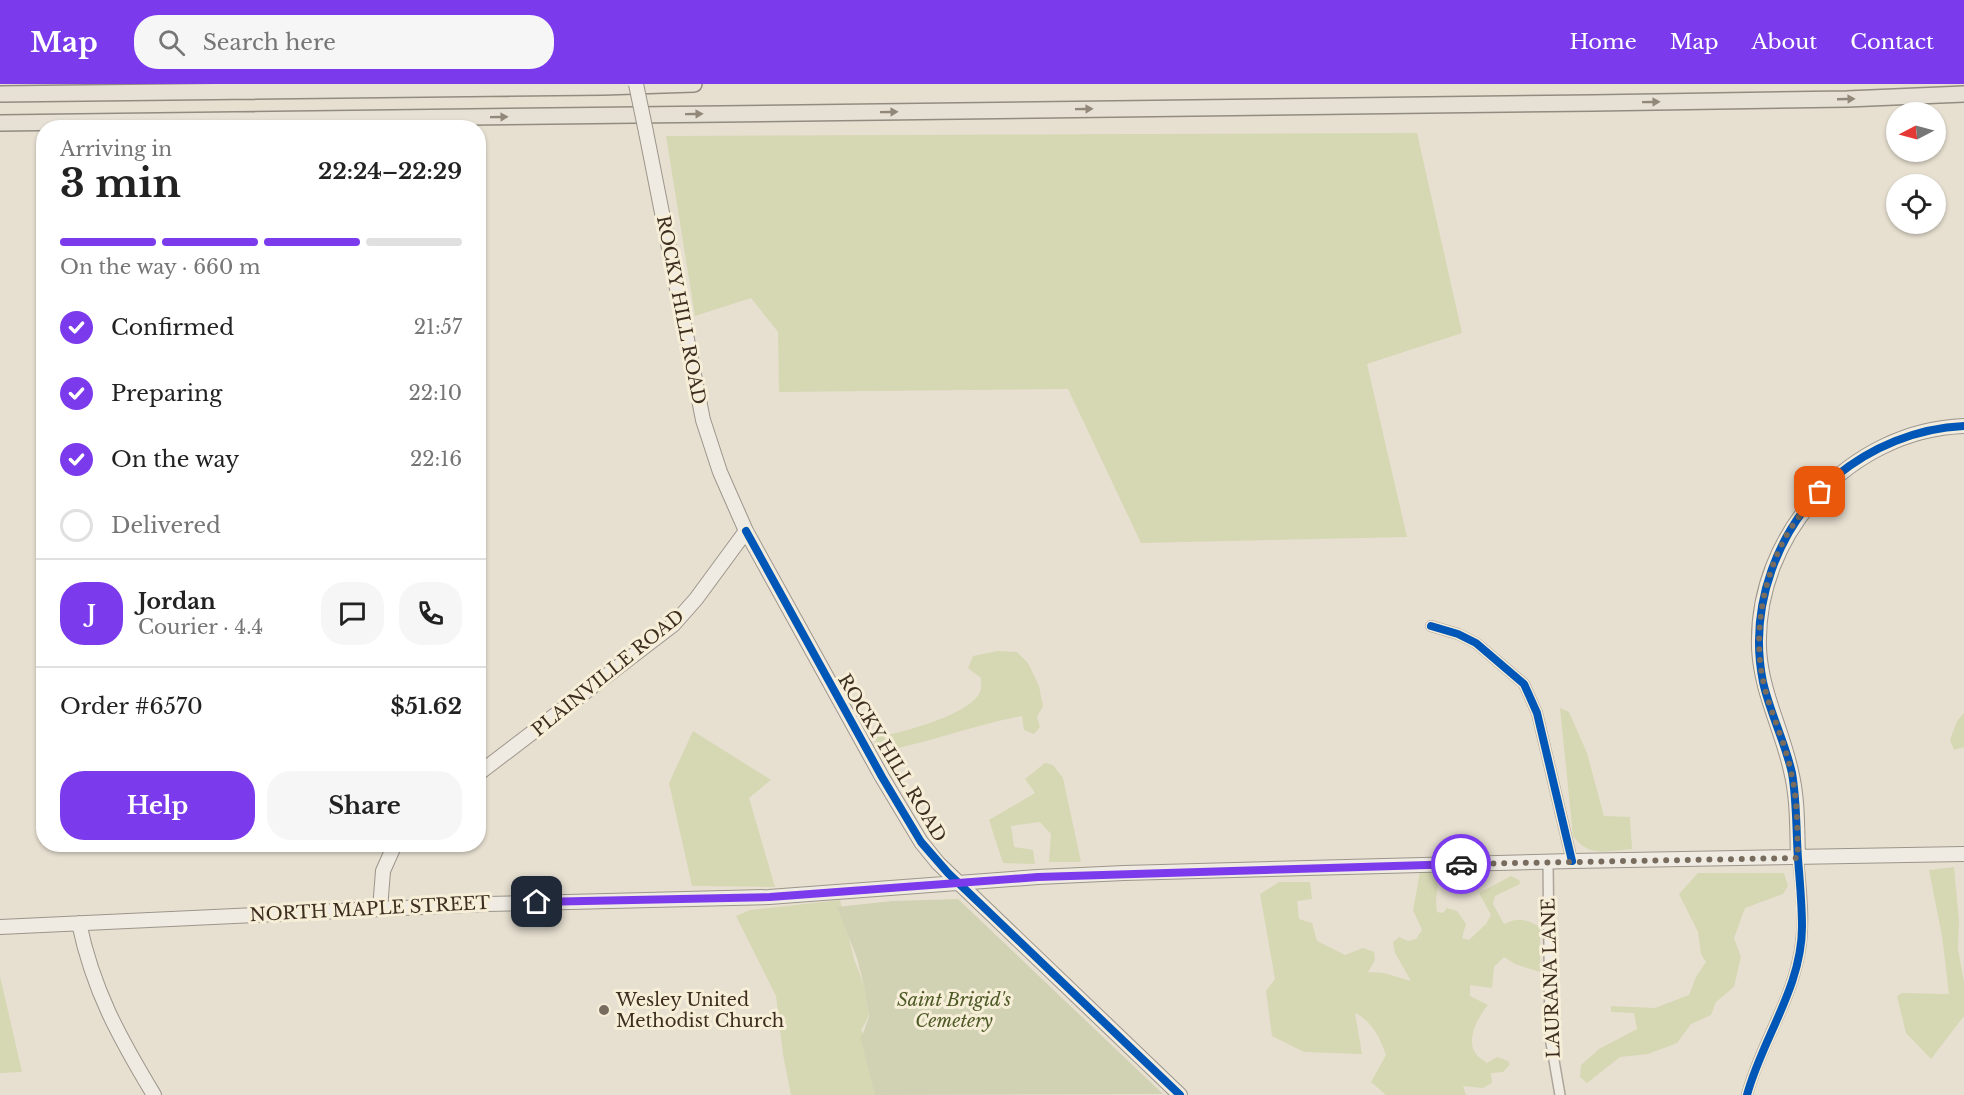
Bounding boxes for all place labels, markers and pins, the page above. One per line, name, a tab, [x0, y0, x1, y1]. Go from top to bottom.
pin	[1794, 466, 1845, 517]
pin	[511, 876, 562, 927]
place label: Wesley United Methodist Church	[615, 989, 784, 1032]
marker: Wesley United Methodist Church	[597, 1003, 611, 1017]

